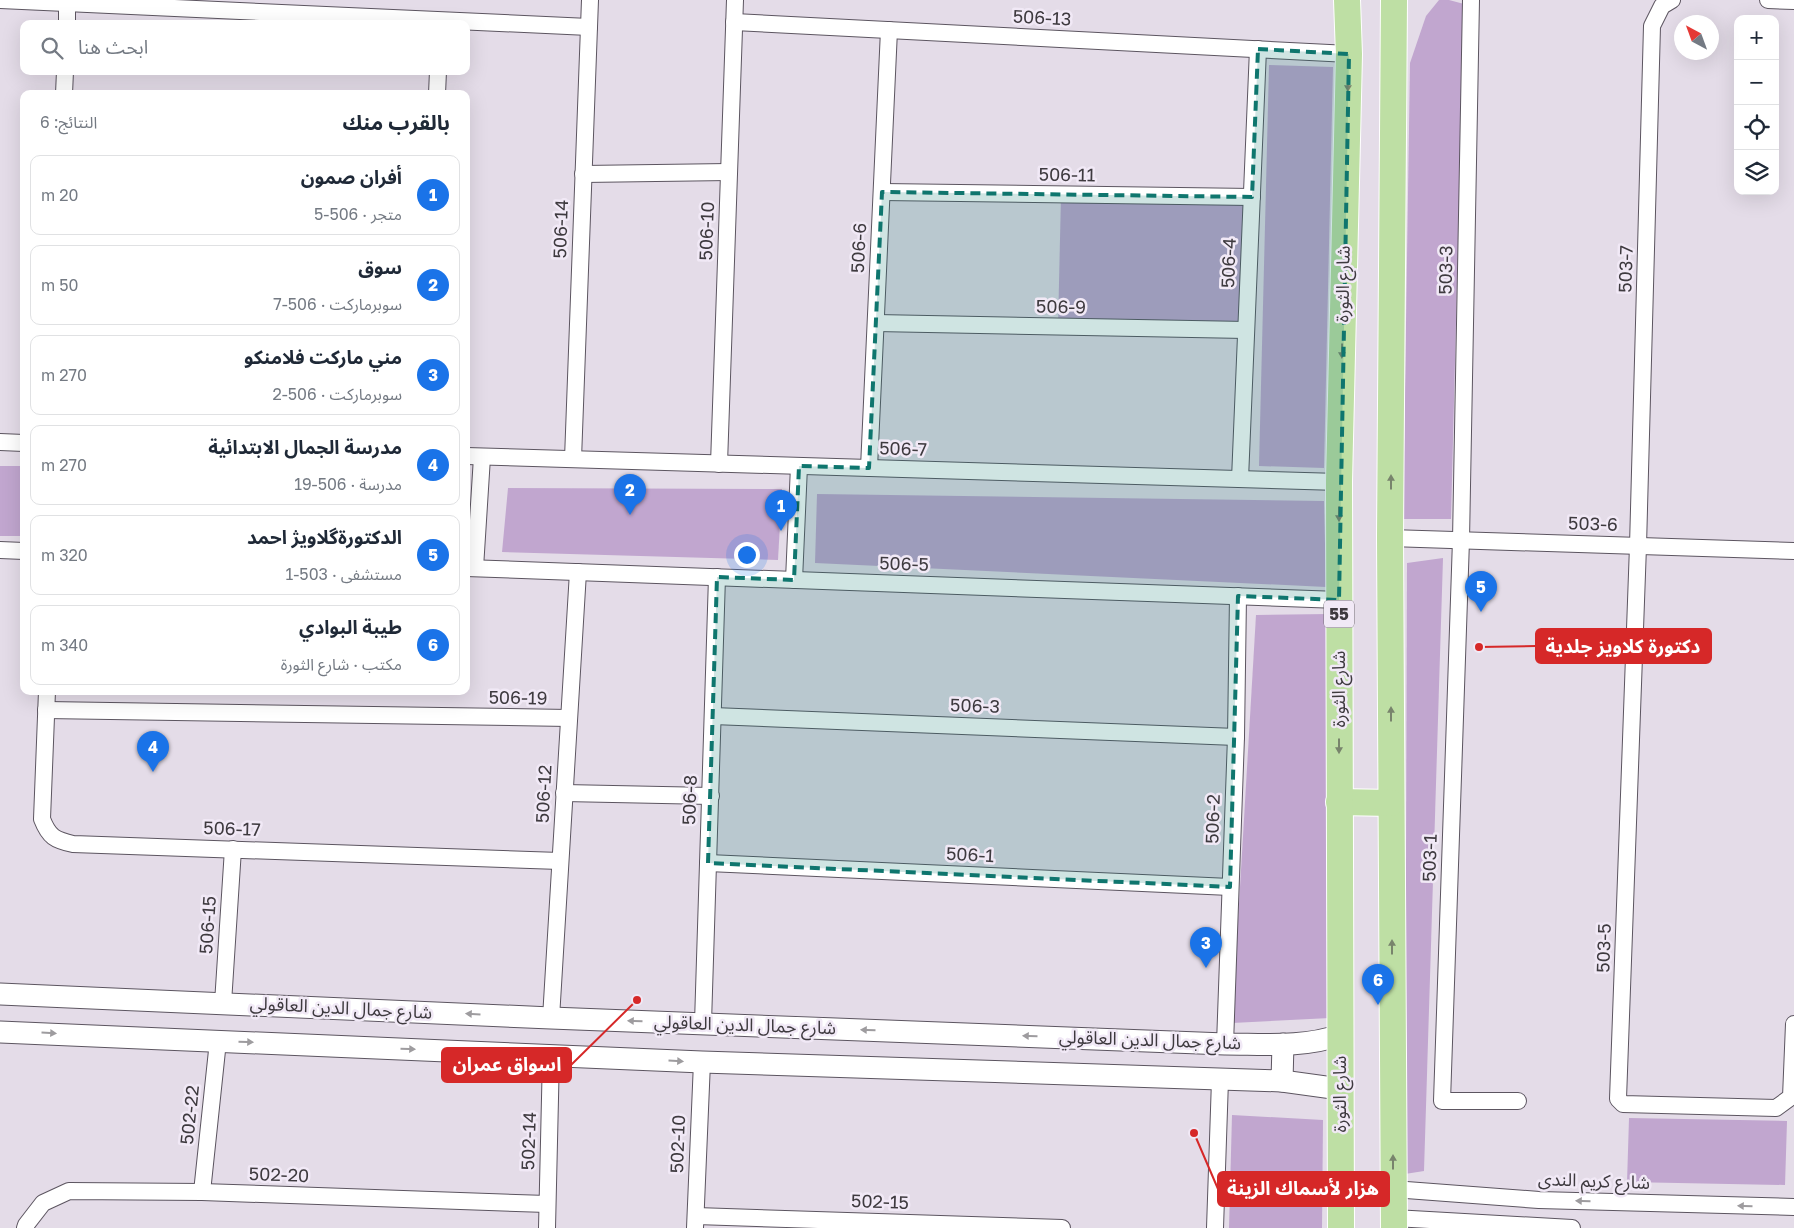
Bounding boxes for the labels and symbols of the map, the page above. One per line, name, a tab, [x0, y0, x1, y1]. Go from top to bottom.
street label: 506-13	[1012, 4, 1072, 30]
north arrow	[1674, 15, 1719, 60]
one-way arrow	[1344, 76, 1352, 92]
street label: 506-11	[1038, 163, 1096, 185]
street label: 506-14	[548, 199, 572, 259]
street label: 506-10	[694, 201, 718, 261]
street label: 506-6	[846, 222, 870, 274]
street label: 506-4	[1216, 237, 1240, 288]
street label: شارع الثورة	[1330, 245, 1358, 323]
street label: 503-3	[1434, 245, 1456, 295]
street label: 503-7	[1613, 245, 1637, 293]
street label: 506-9	[1036, 295, 1086, 317]
one-way arrow	[1338, 343, 1346, 359]
street label: 506-7	[879, 436, 927, 460]
pin: 2	[614, 474, 646, 515]
one-way arrow	[1387, 474, 1395, 490]
pin: 1	[765, 490, 797, 531]
one-way arrow	[1335, 506, 1343, 522]
street label: 503-6	[1568, 511, 1618, 535]
your location	[734, 542, 760, 568]
street label: 506-5	[879, 551, 929, 575]
pin: 5	[1465, 571, 1497, 612]
road number: 55	[1324, 600, 1354, 628]
callout: دكتورة كلاويز جلدية	[1536, 629, 1711, 663]
text: دكتورة كلاويز جلدية	[1546, 634, 1701, 658]
street label: شارع الثورة	[1327, 651, 1353, 727]
street label: 506-19	[488, 685, 548, 709]
street label: 506-3	[950, 693, 1000, 717]
one-way arrow	[1387, 706, 1395, 722]
pin: 4	[137, 731, 169, 772]
one-way arrow	[1335, 738, 1343, 754]
street label: 506-12	[530, 764, 556, 824]
street label: 506-8	[677, 774, 701, 825]
street label: 506-2	[1200, 794, 1224, 844]
street label: 506-17	[203, 816, 261, 840]
street label: 503-1	[1417, 833, 1441, 882]
street label: 506-1	[945, 842, 995, 866]
street label: 506-15	[194, 895, 220, 955]
street label: 503-5	[1591, 923, 1615, 973]
pin: 3	[1190, 927, 1222, 968]
one-way arrow	[1388, 939, 1396, 955]
pin: 6	[1362, 964, 1394, 1005]
street label: شارع جمال الدين العاقولي	[249, 991, 433, 1027]
one-way arrow	[465, 1010, 481, 1018]
street label: شارع جمال الدين العاقولي	[653, 1010, 837, 1042]
one-way arrow	[627, 1016, 643, 1024]
one-way arrow	[860, 1025, 876, 1033]
street label: شارع جمال الدين العاقولي	[1058, 1025, 1242, 1057]
one-way arrow	[41, 1029, 57, 1037]
one-way arrow	[1022, 1032, 1038, 1040]
one-way arrow	[238, 1038, 254, 1046]
one-way arrow	[401, 1045, 417, 1053]
callout: اسواق عمران	[442, 1048, 571, 1082]
text: اسواق عمران	[453, 1052, 561, 1076]
street label: شارع الثورة	[1328, 1056, 1354, 1132]
one-way arrow	[668, 1057, 684, 1065]
street label: 502-22	[175, 1084, 203, 1146]
street label: 502-14	[516, 1111, 540, 1171]
street label: 502-10	[665, 1114, 689, 1174]
one-way arrow	[1389, 1154, 1397, 1170]
street label: 502-20	[248, 1162, 310, 1186]
street label: شارع كريم الندى	[1538, 1167, 1650, 1197]
callout: هزار لأسماك الزينة	[1218, 1172, 1389, 1206]
text: هزار لأسماك الزينة	[1227, 1176, 1379, 1200]
street label: 502-15	[851, 1189, 909, 1213]
one-way arrow	[1575, 1197, 1591, 1205]
one-way arrow	[1737, 1201, 1753, 1209]

